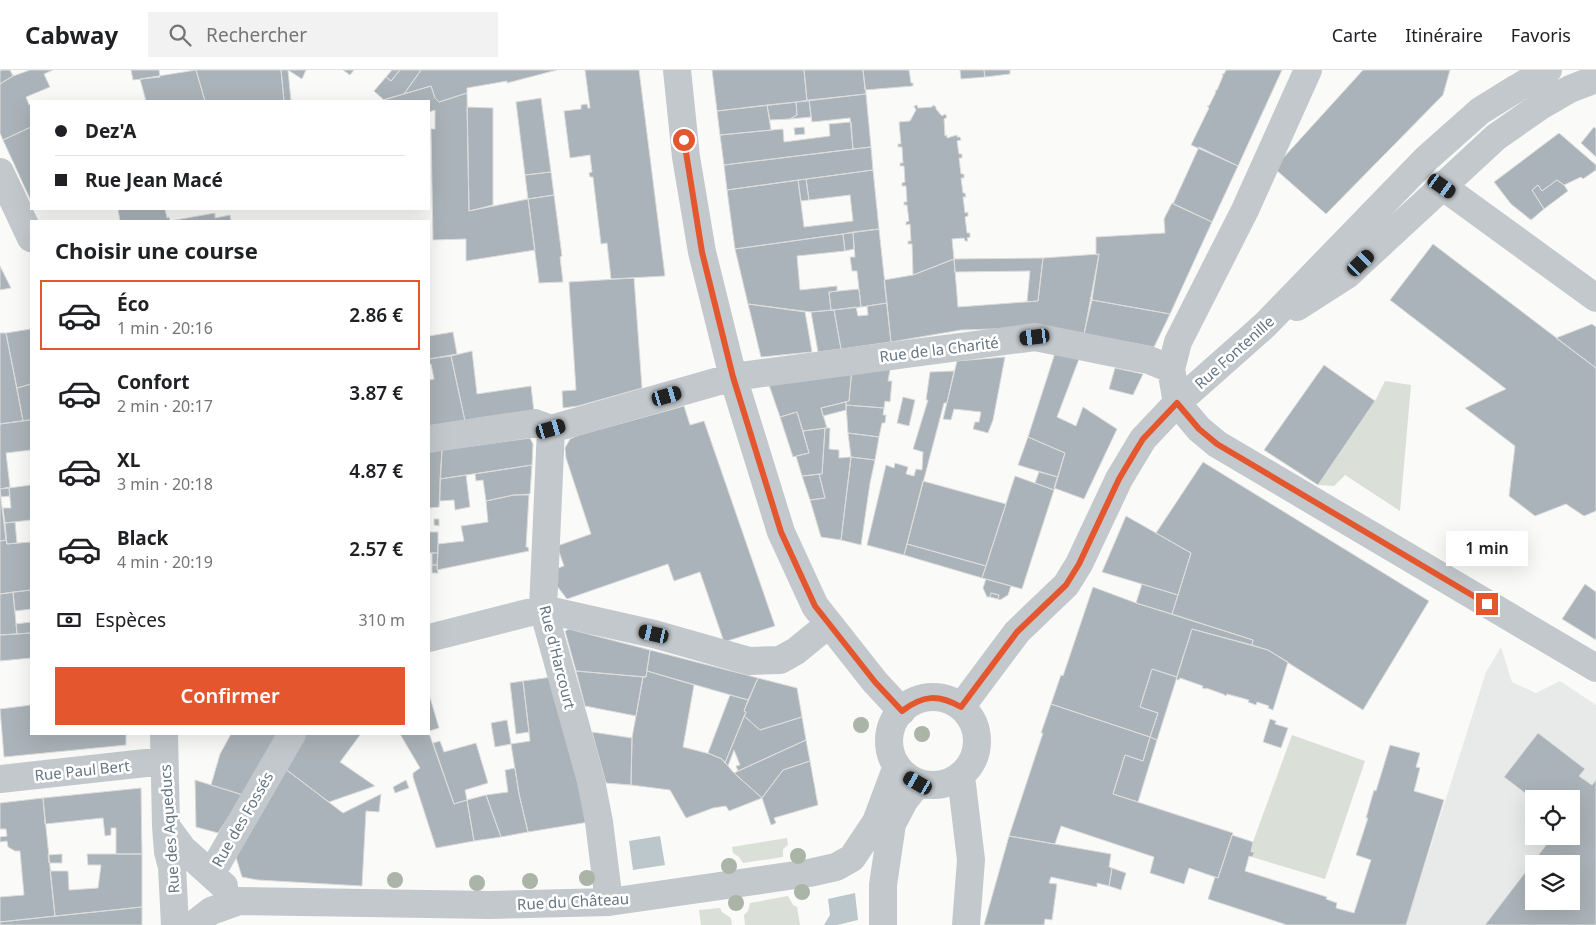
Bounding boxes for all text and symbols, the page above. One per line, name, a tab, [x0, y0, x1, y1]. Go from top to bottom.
search box	[148, 12, 498, 57]
text: Cabway	[25, 18, 118, 51]
icon: search	[166, 21, 194, 49]
text: Rechercher	[206, 22, 307, 48]
text: Carte	[1332, 23, 1377, 47]
text: Itinéraire	[1405, 23, 1483, 47]
text: Favoris	[1511, 23, 1571, 47]
text: Dez'A	[85, 118, 136, 144]
route start	[673, 129, 695, 151]
text: Rue Jean Macé	[85, 167, 223, 193]
car	[1425, 171, 1458, 201]
text: Choisir une course	[55, 235, 258, 265]
car	[1345, 247, 1377, 279]
text: Éco	[117, 291, 149, 317]
icon: car	[57, 293, 102, 338]
text: 2.86 €	[349, 302, 403, 328]
street label: Rue Fontenille	[1190, 311, 1278, 393]
text: 1 min · 20:16	[117, 317, 213, 339]
car	[1019, 328, 1050, 346]
street label: Rue de la Charité	[878, 332, 1000, 366]
text: Confort	[117, 369, 189, 395]
icon: car	[57, 371, 102, 416]
text: 3.87 €	[349, 380, 403, 406]
car	[650, 385, 683, 407]
text: 2 min · 20:17	[117, 395, 213, 417]
car	[534, 418, 567, 440]
text: XL	[117, 447, 140, 473]
icon: car	[57, 449, 102, 494]
text: 4.87 €	[349, 458, 403, 484]
text: 3 min · 20:18	[117, 473, 213, 495]
text: Black	[117, 525, 168, 551]
icon: car	[57, 527, 102, 572]
callout: 1 min	[1446, 532, 1528, 566]
text: 2.57 €	[349, 536, 403, 562]
text: 1 min	[1465, 537, 1509, 559]
text: 4 min · 20:19	[117, 551, 213, 573]
route end	[1476, 593, 1498, 615]
street label: Rue d'Harcourt	[535, 603, 581, 711]
icon: cash	[55, 606, 83, 634]
text: Espèces	[95, 607, 166, 633]
text: 310 m	[358, 609, 405, 631]
car	[637, 623, 670, 645]
button: Confirmer	[55, 667, 405, 725]
street label: Rue Paul Bert	[34, 755, 131, 785]
street label: Rue des Aqueducs	[155, 764, 183, 894]
street label: Rue des Fossés	[207, 768, 277, 870]
car	[901, 769, 934, 797]
map controls	[1525, 790, 1580, 910]
button: locate	[1525, 790, 1580, 845]
button: layers	[1525, 855, 1580, 910]
street label: Rue du Château	[517, 888, 629, 914]

